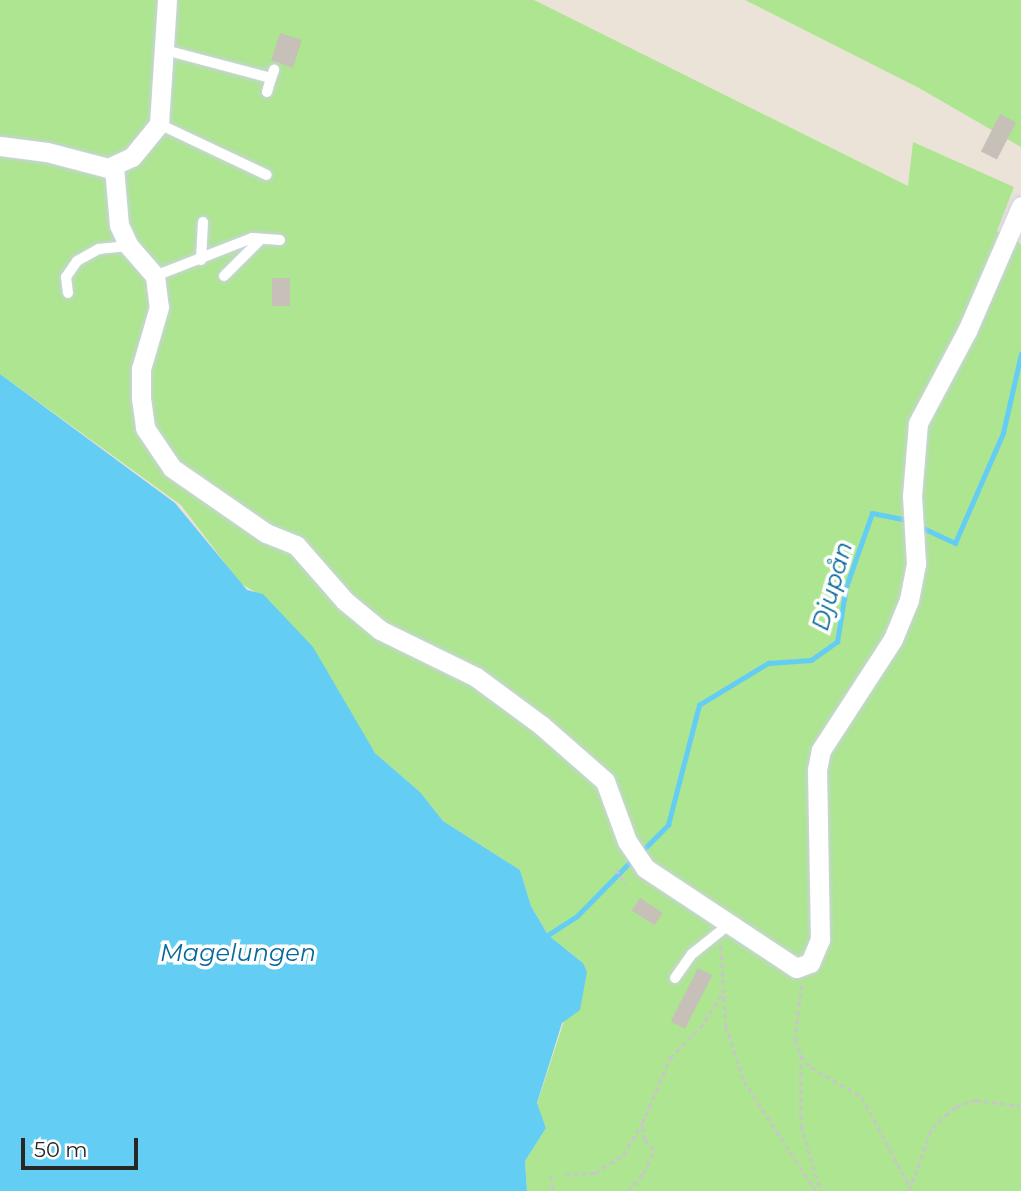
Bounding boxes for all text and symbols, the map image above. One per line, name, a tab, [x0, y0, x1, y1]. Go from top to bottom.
water label: Djupån	[806, 538, 858, 634]
water label: Magelungen	[160, 939, 316, 967]
scale bar	[24, 1124, 142, 1168]
text: 50 m	[34, 1137, 88, 1162]

